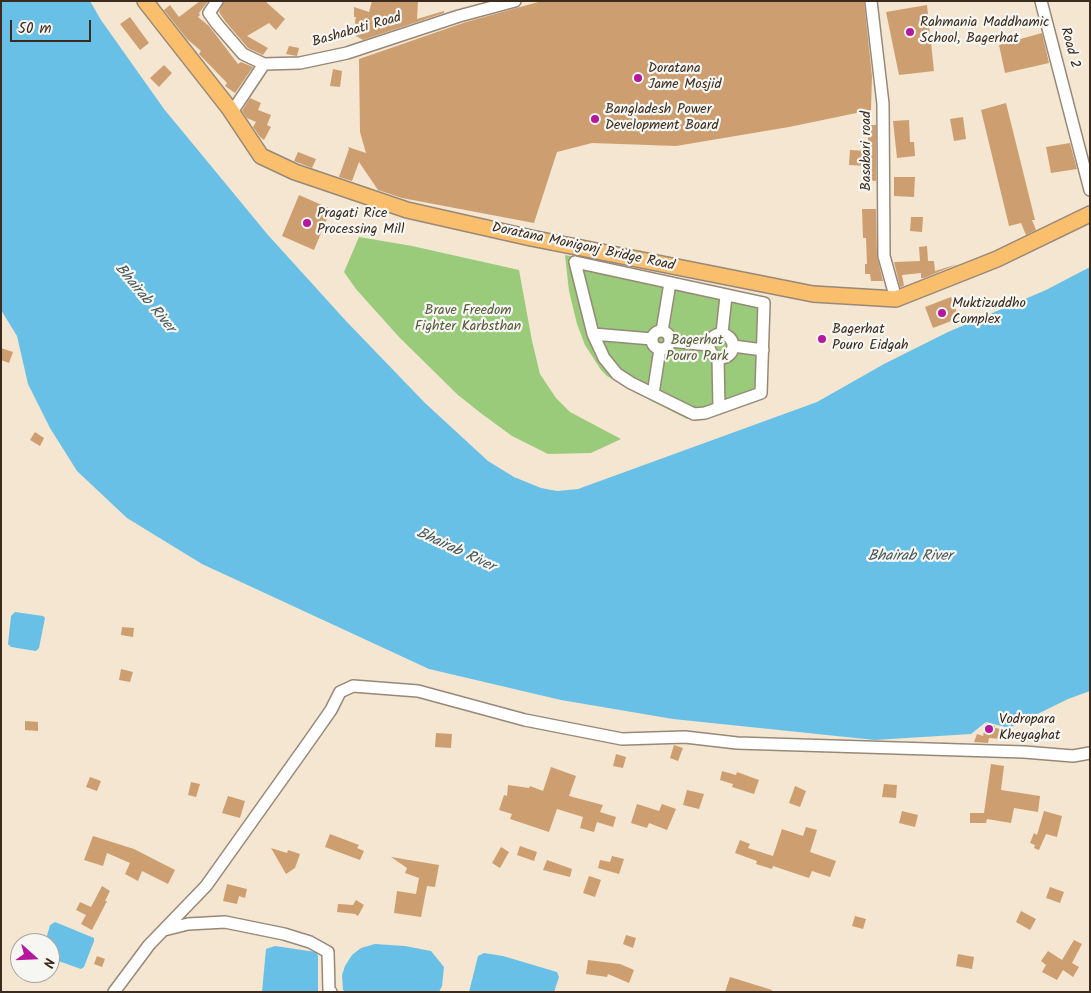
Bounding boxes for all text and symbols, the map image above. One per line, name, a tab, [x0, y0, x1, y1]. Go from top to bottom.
scale bar	[12, 10, 94, 42]
street label: Bashabati Road	[311, 10, 403, 52]
place label: Rahmania Maddhamic School, Bagerhat	[920, 16, 1049, 48]
text: 50 m	[18, 17, 52, 41]
marker: Rahmania Maddhamic School, Bagerhat	[904, 26, 916, 38]
street label: Road 2	[1055, 26, 1083, 70]
place label: Doratana Jame Mosjid	[648, 62, 721, 94]
marker: Doratana Jame Mosjid	[632, 72, 644, 84]
place label: Bangladesh Power Development Board	[605, 103, 718, 136]
street label: Basabari road	[860, 111, 876, 191]
marker: Bangladesh Power Development Board	[589, 113, 601, 125]
place label: Pragati Rice Processing Mill	[317, 207, 404, 240]
marker: Pragati Rice Processing Mill	[301, 217, 313, 229]
street label: Doratana Monigonj Bridge Road	[490, 220, 676, 276]
water label: Bhairab River	[110, 261, 178, 337]
place label: Muktizuddho Complex	[952, 297, 1026, 330]
park label: Brave Freedom Fighter Karbsthan	[415, 304, 521, 336]
marker: Muktizuddho Complex	[936, 307, 948, 319]
place label: Bagerhat Pouro Eidgah	[832, 323, 908, 356]
marker: Bagerhat Pouro Eidgah	[816, 333, 828, 345]
park label: Bagerhat Pouro Park	[666, 334, 728, 367]
water label: Bhairab River	[413, 525, 497, 577]
water label: Bhairab River	[868, 548, 952, 566]
place label: Vodropara Kheyaghat	[999, 713, 1060, 746]
marker: Vodropara Kheyaghat	[983, 723, 995, 735]
north arrow	[10, 933, 60, 983]
text: N	[36, 955, 60, 971]

